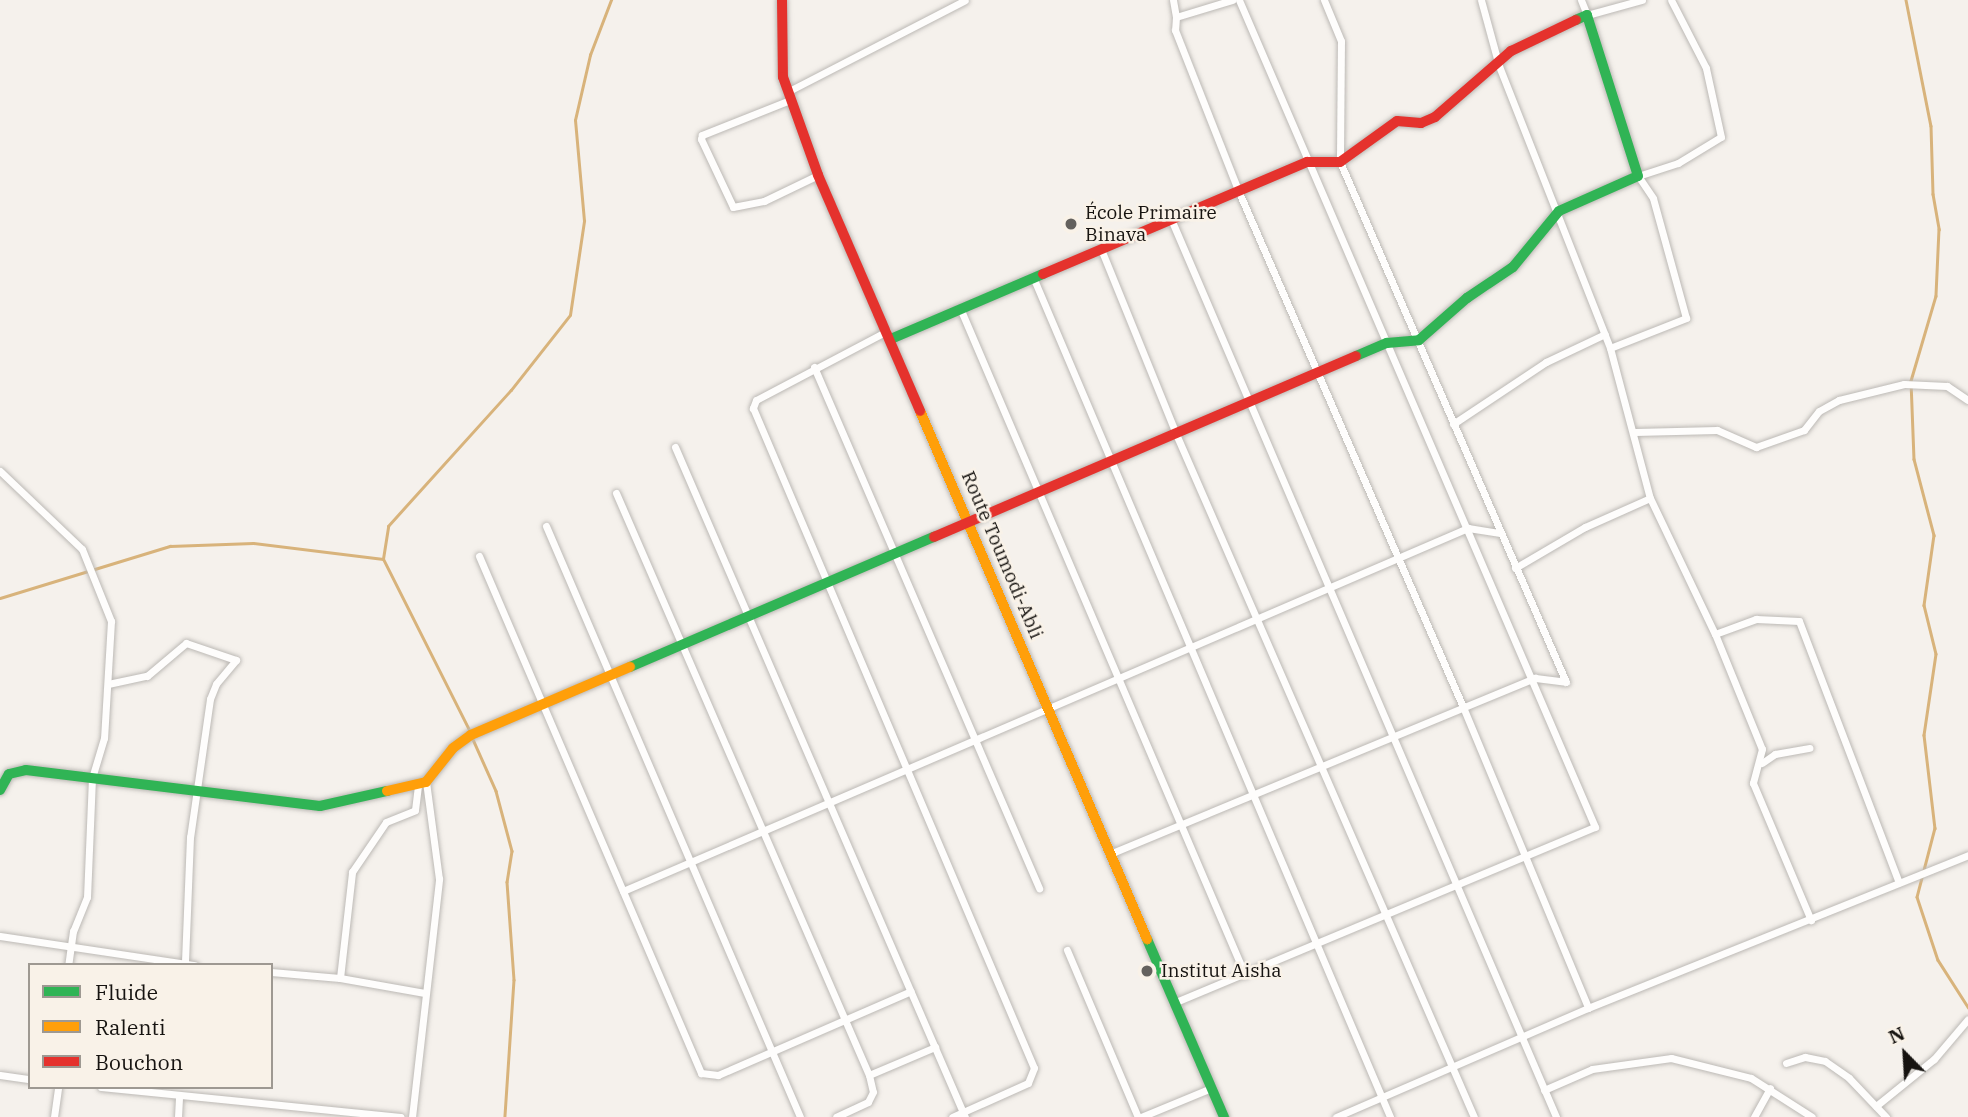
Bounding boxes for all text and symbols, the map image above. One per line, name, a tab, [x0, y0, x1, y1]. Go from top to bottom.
place label: École Primaire Binava	[1085, 202, 1217, 246]
marker: École Primaire Binava	[1063, 216, 1079, 232]
street label: Route Toumodi-Abli	[956, 468, 1048, 642]
place label: Institut Aisha	[1161, 960, 1282, 982]
legend	[28, 963, 273, 1089]
marker: Institut Aisha	[1139, 963, 1155, 979]
text: Fluide	[95, 978, 158, 1006]
text: Ralenti	[95, 1013, 166, 1041]
north arrow	[1870, 1019, 1940, 1089]
text: N	[1885, 1021, 1908, 1049]
text: Bouchon	[95, 1048, 183, 1076]

